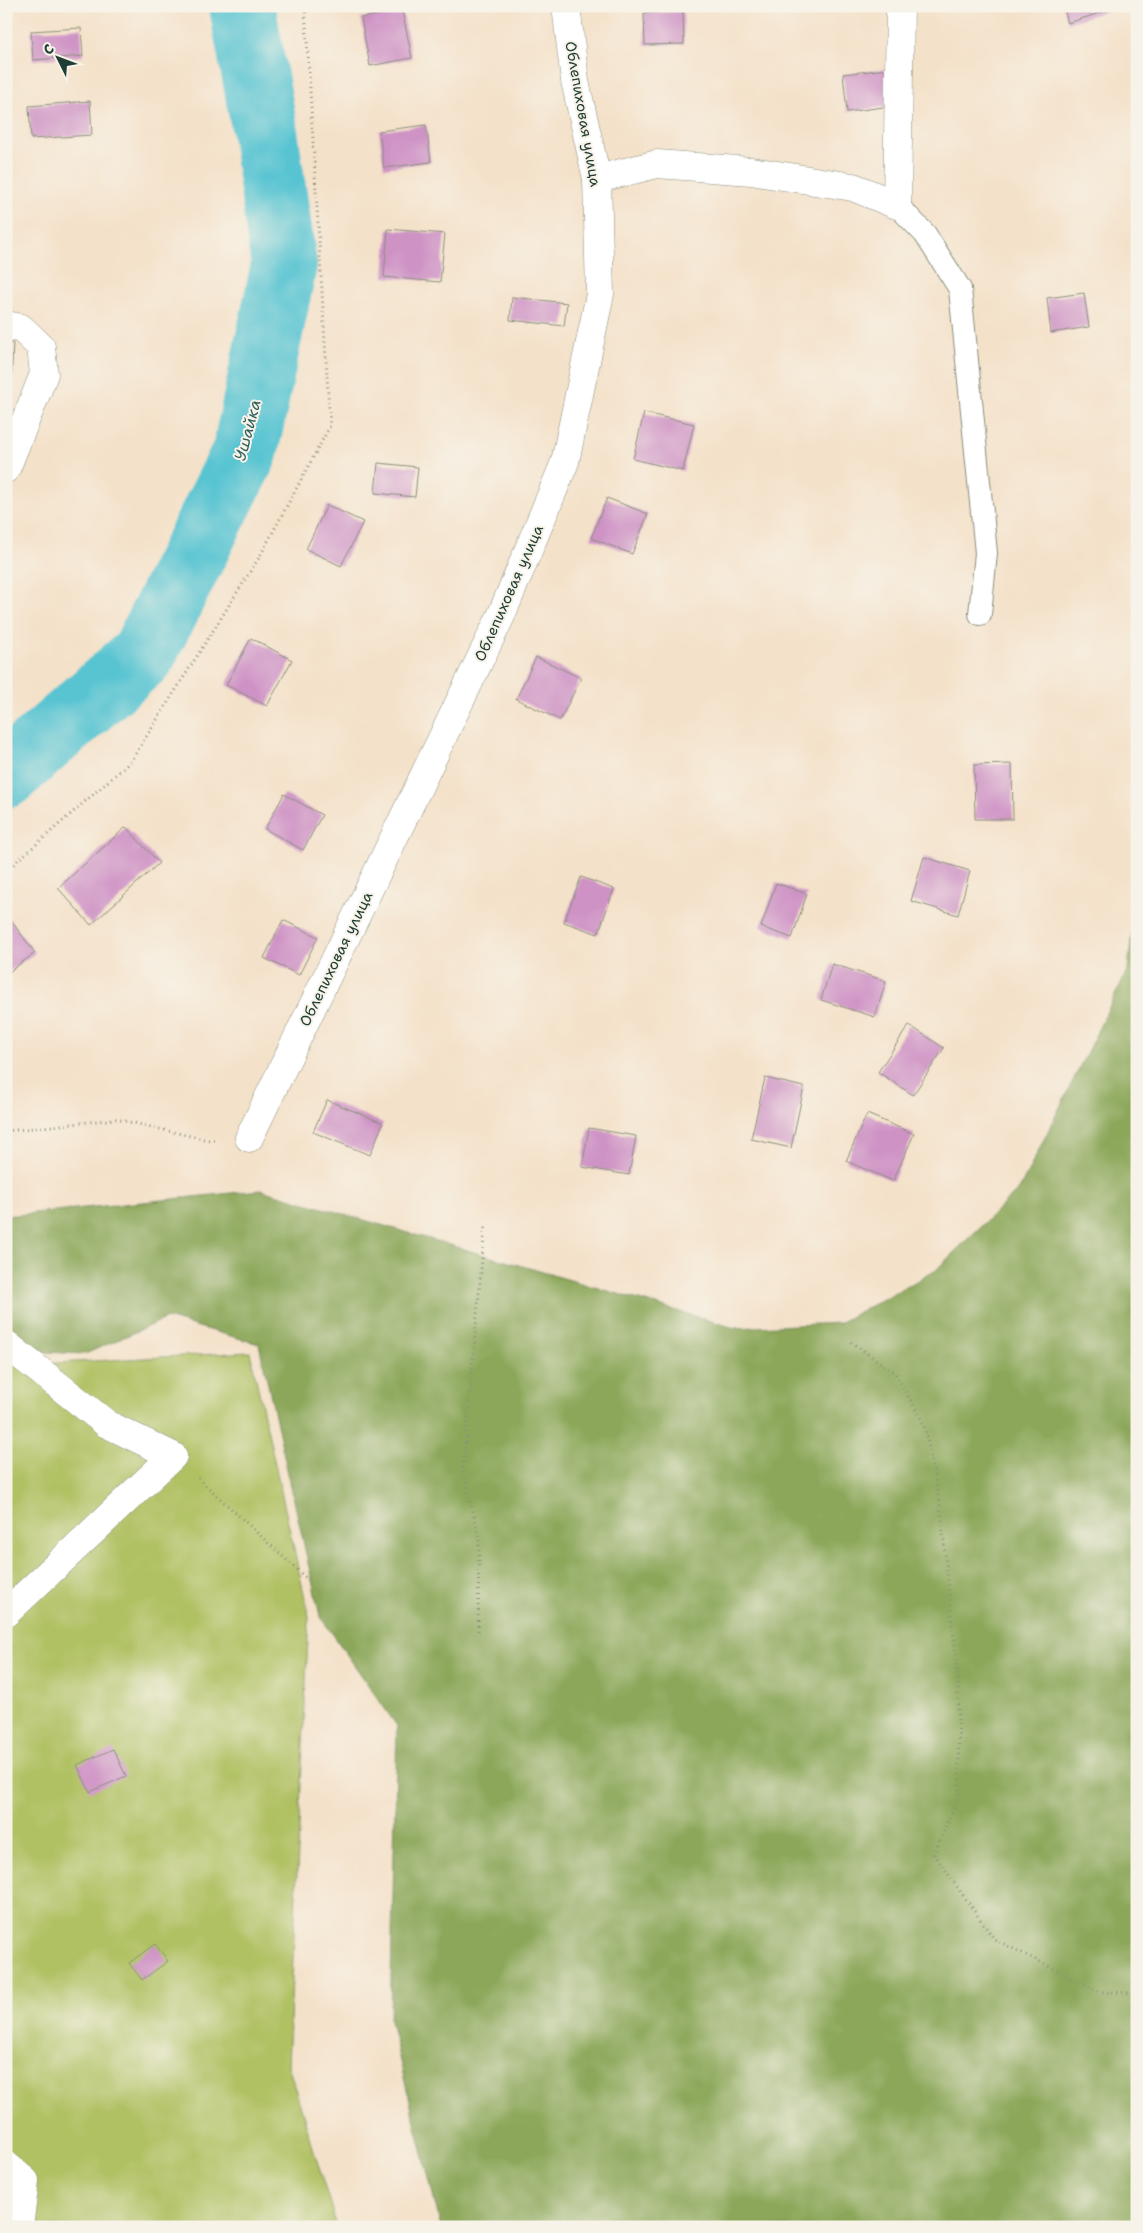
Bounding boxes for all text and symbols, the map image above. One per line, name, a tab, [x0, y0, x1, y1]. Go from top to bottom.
north arrow	[32, 32, 82, 82]
text: С	[39, 40, 58, 59]
street label: Облепиховая улица	[560, 40, 606, 189]
water label: Ушайка	[229, 397, 266, 463]
street label: Облепиховая улица	[470, 521, 548, 664]
street label: Облепиховая улица	[295, 888, 378, 1030]

